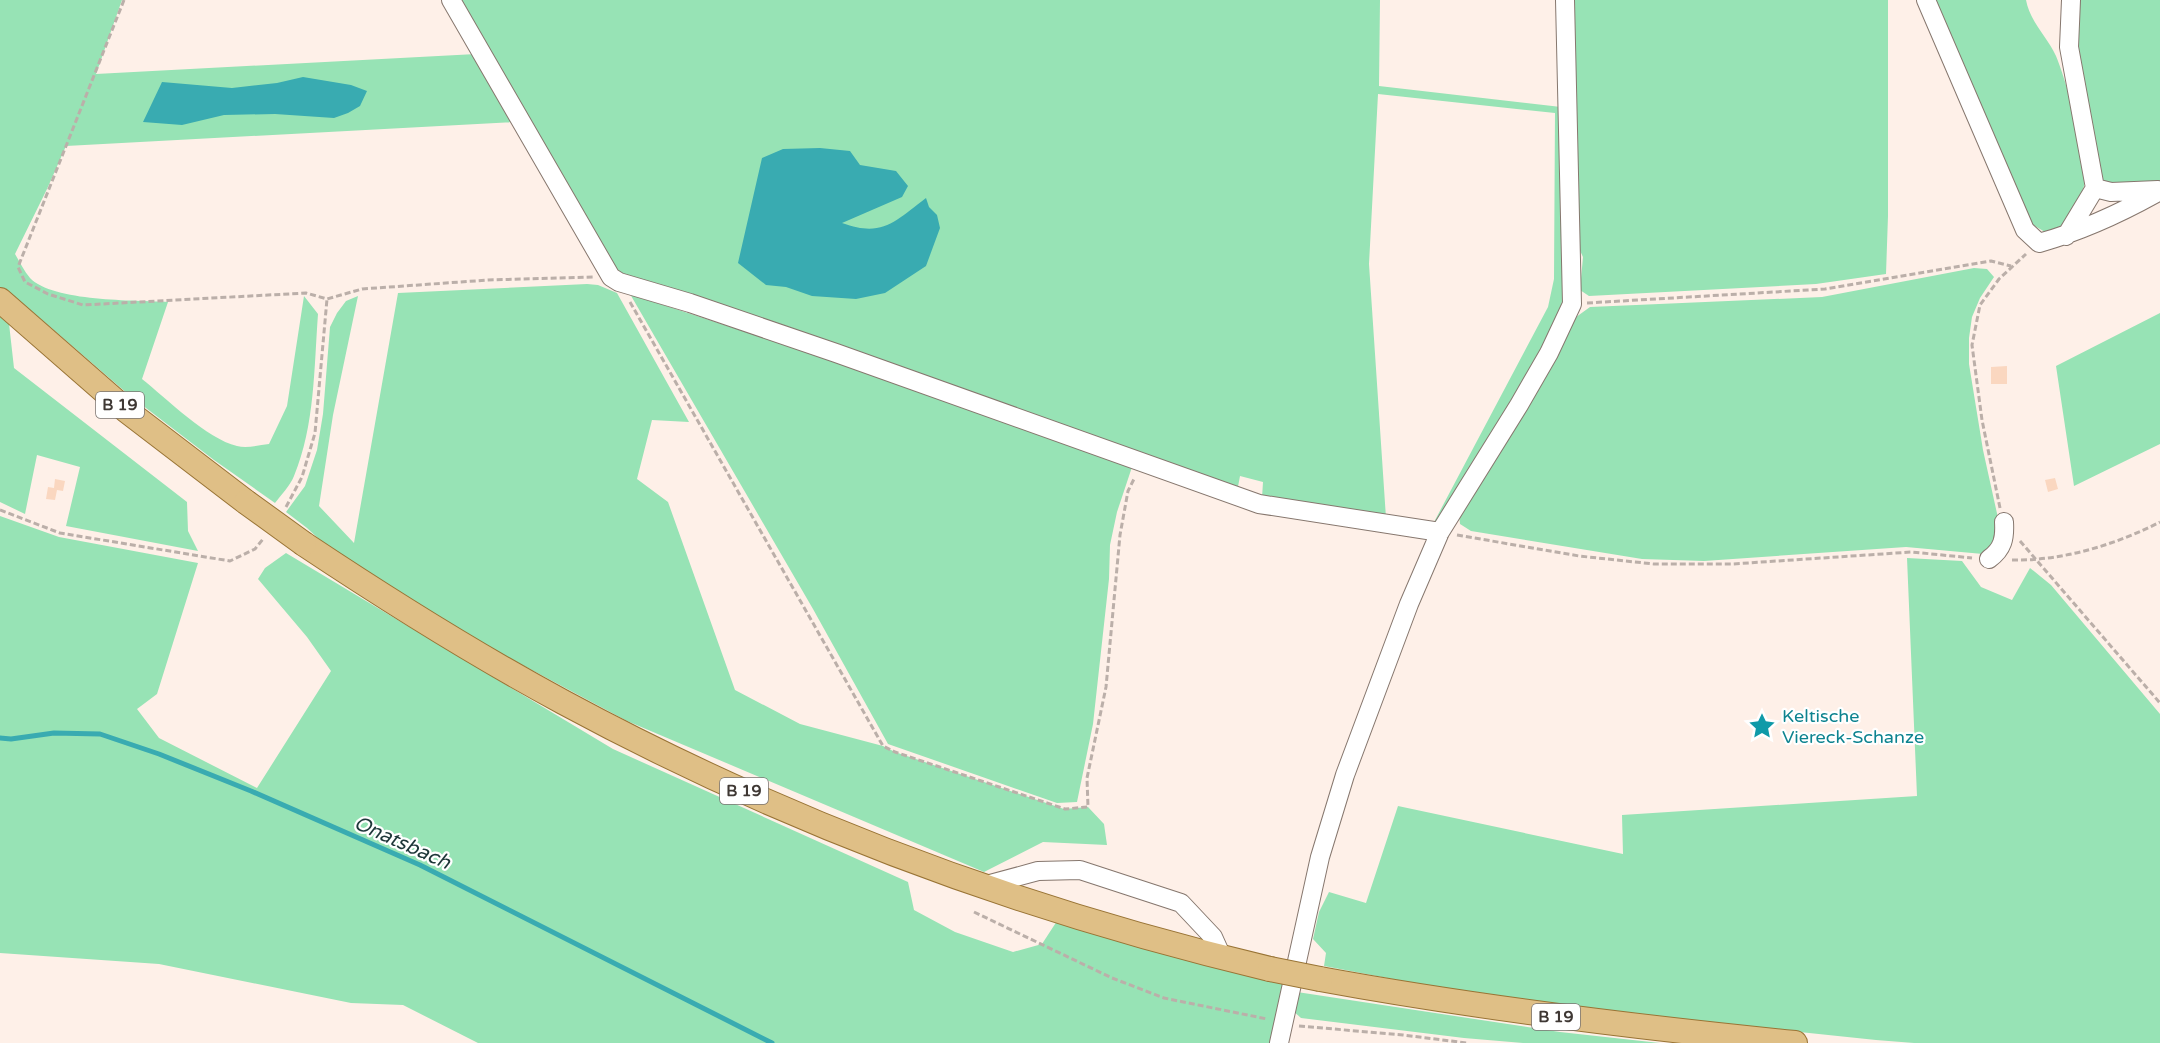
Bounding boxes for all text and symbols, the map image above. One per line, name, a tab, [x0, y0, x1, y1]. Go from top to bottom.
road number: B 19	[96, 392, 144, 418]
place label: Keltische Viereck-Schanze	[1782, 705, 1924, 748]
place icon: Keltische Viereck-Schanze	[1747, 711, 1777, 741]
road number: B 19	[720, 778, 768, 804]
water label: Onatsbach	[350, 811, 455, 875]
road number: B 19	[1532, 1004, 1580, 1030]

